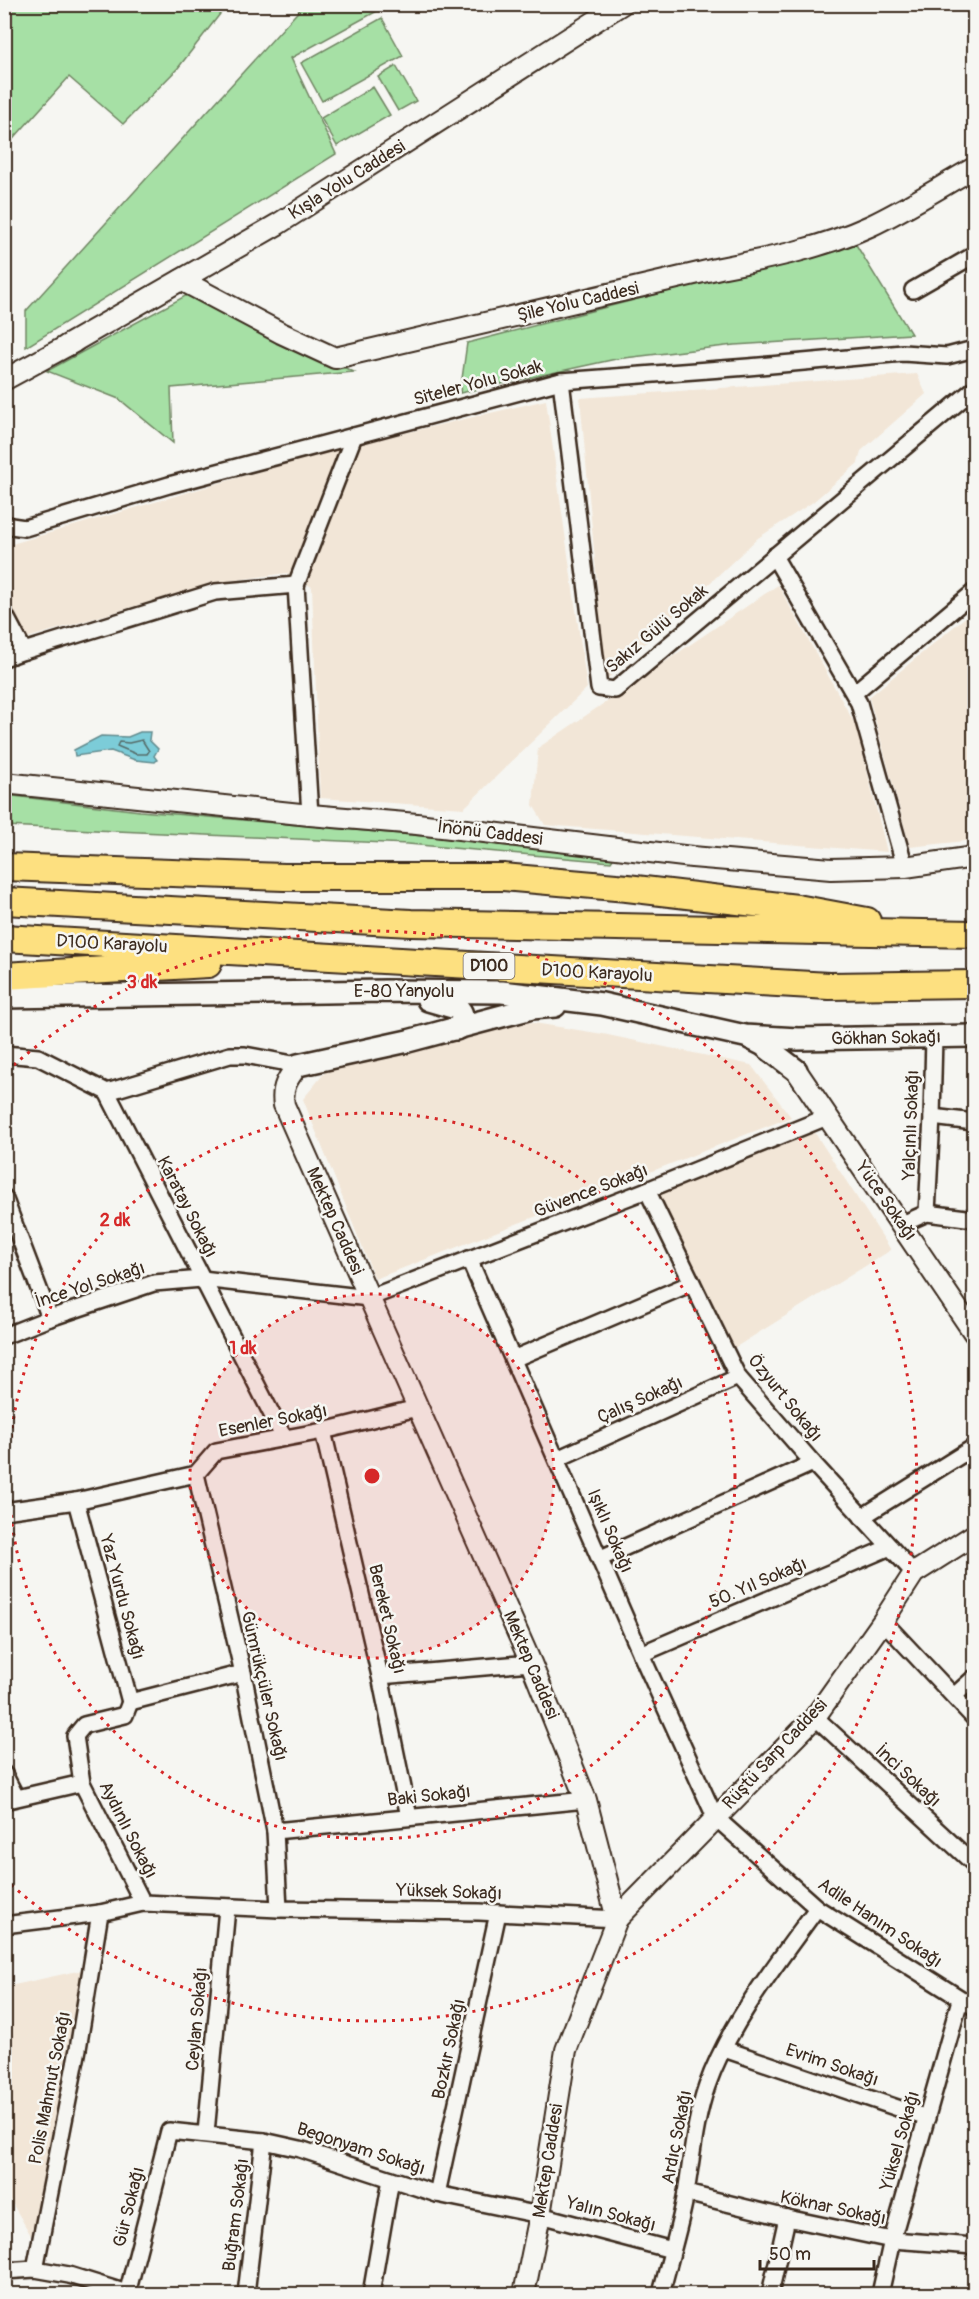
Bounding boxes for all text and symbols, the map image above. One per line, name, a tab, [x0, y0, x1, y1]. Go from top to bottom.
street label: Kışla Yolu Caddesi	[284, 135, 410, 225]
street label: Şile Yolu Caddesi	[515, 277, 641, 327]
street label: Siteler Yolu Sokak	[411, 355, 545, 411]
street label: Sakız Gülü Sokak	[601, 579, 713, 679]
street label: İnönü Caddesi	[436, 815, 544, 851]
street label: D100 Karayolu	[56, 930, 168, 958]
road number: D100	[464, 953, 514, 979]
street label: D100 Karayolu	[541, 959, 653, 987]
text: 3 dk	[127, 971, 158, 994]
street label: E-80 Yanyolu	[354, 980, 454, 1003]
street label: Gökhan Sokağı	[831, 1026, 941, 1050]
street label: Yalçınlı Sokağı	[898, 1070, 924, 1181]
street label: Karatay Sokağı	[152, 1152, 222, 1262]
street label: Yüce Sokağı	[850, 1156, 922, 1245]
street label: Güvence Sokağı	[531, 1159, 651, 1223]
street label: Mektep Caddesi	[301, 1164, 369, 1278]
text: 2 dk	[100, 1209, 131, 1232]
street label: İnce Yol Sokağı	[32, 1256, 148, 1314]
text: 1 dk	[229, 1337, 257, 1360]
street label: Özyurt Sokağı	[743, 1350, 827, 1446]
street label: Çalış Sokağı	[594, 1371, 686, 1429]
street label: Esenler Sokağı	[217, 1399, 329, 1443]
centre of rings	[362, 1466, 382, 1486]
street label: Işıklı Sokağı	[582, 1486, 638, 1576]
street label: Yaz Yurdu Sokağı	[94, 1531, 150, 1662]
street label: 50. Yıl Sokağı	[706, 1552, 810, 1614]
street label: Bereket Sokağı	[363, 1562, 411, 1676]
street label: Mektep Caddesi	[498, 1607, 564, 1723]
street label: Gümrükçüler Sokağı	[236, 1609, 292, 1763]
street label: Rüştü Sarp Caddesi	[718, 1694, 832, 1814]
street label: İnci Sokağı	[870, 1740, 946, 1812]
street label: Aydınlı Sokağı	[94, 1778, 162, 1882]
street label: Baki Sokağı	[386, 1780, 472, 1812]
street label: Adile Hanım Sokağı	[813, 1873, 947, 1973]
street label: Yüksek Sokağı	[395, 1879, 502, 1905]
street label: Ceylan Sokağı	[181, 1966, 213, 2072]
street label: Bozkır Sokağı	[427, 1997, 471, 2101]
street label: Polis Mahmut Sokağı	[24, 2010, 76, 2166]
street label: Evrim Sokağı	[782, 2038, 882, 2092]
street label: Ardıç Sokağı	[657, 2088, 697, 2186]
street label: Yüksel Sokağı	[875, 2088, 925, 2194]
street label: Mektep Caddesi	[528, 2102, 568, 2220]
street label: Begonyam Sokağı	[294, 2117, 428, 2181]
street label: Buğram Sokağı	[218, 2157, 254, 2273]
street label: Gür Sokağı	[108, 2164, 150, 2250]
street label: Köknar Sokağı	[778, 2186, 888, 2230]
street label: Yalın Sokağı	[563, 2191, 658, 2237]
scale bar	[760, 2233, 874, 2271]
text: 50 m	[769, 2243, 811, 2266]

